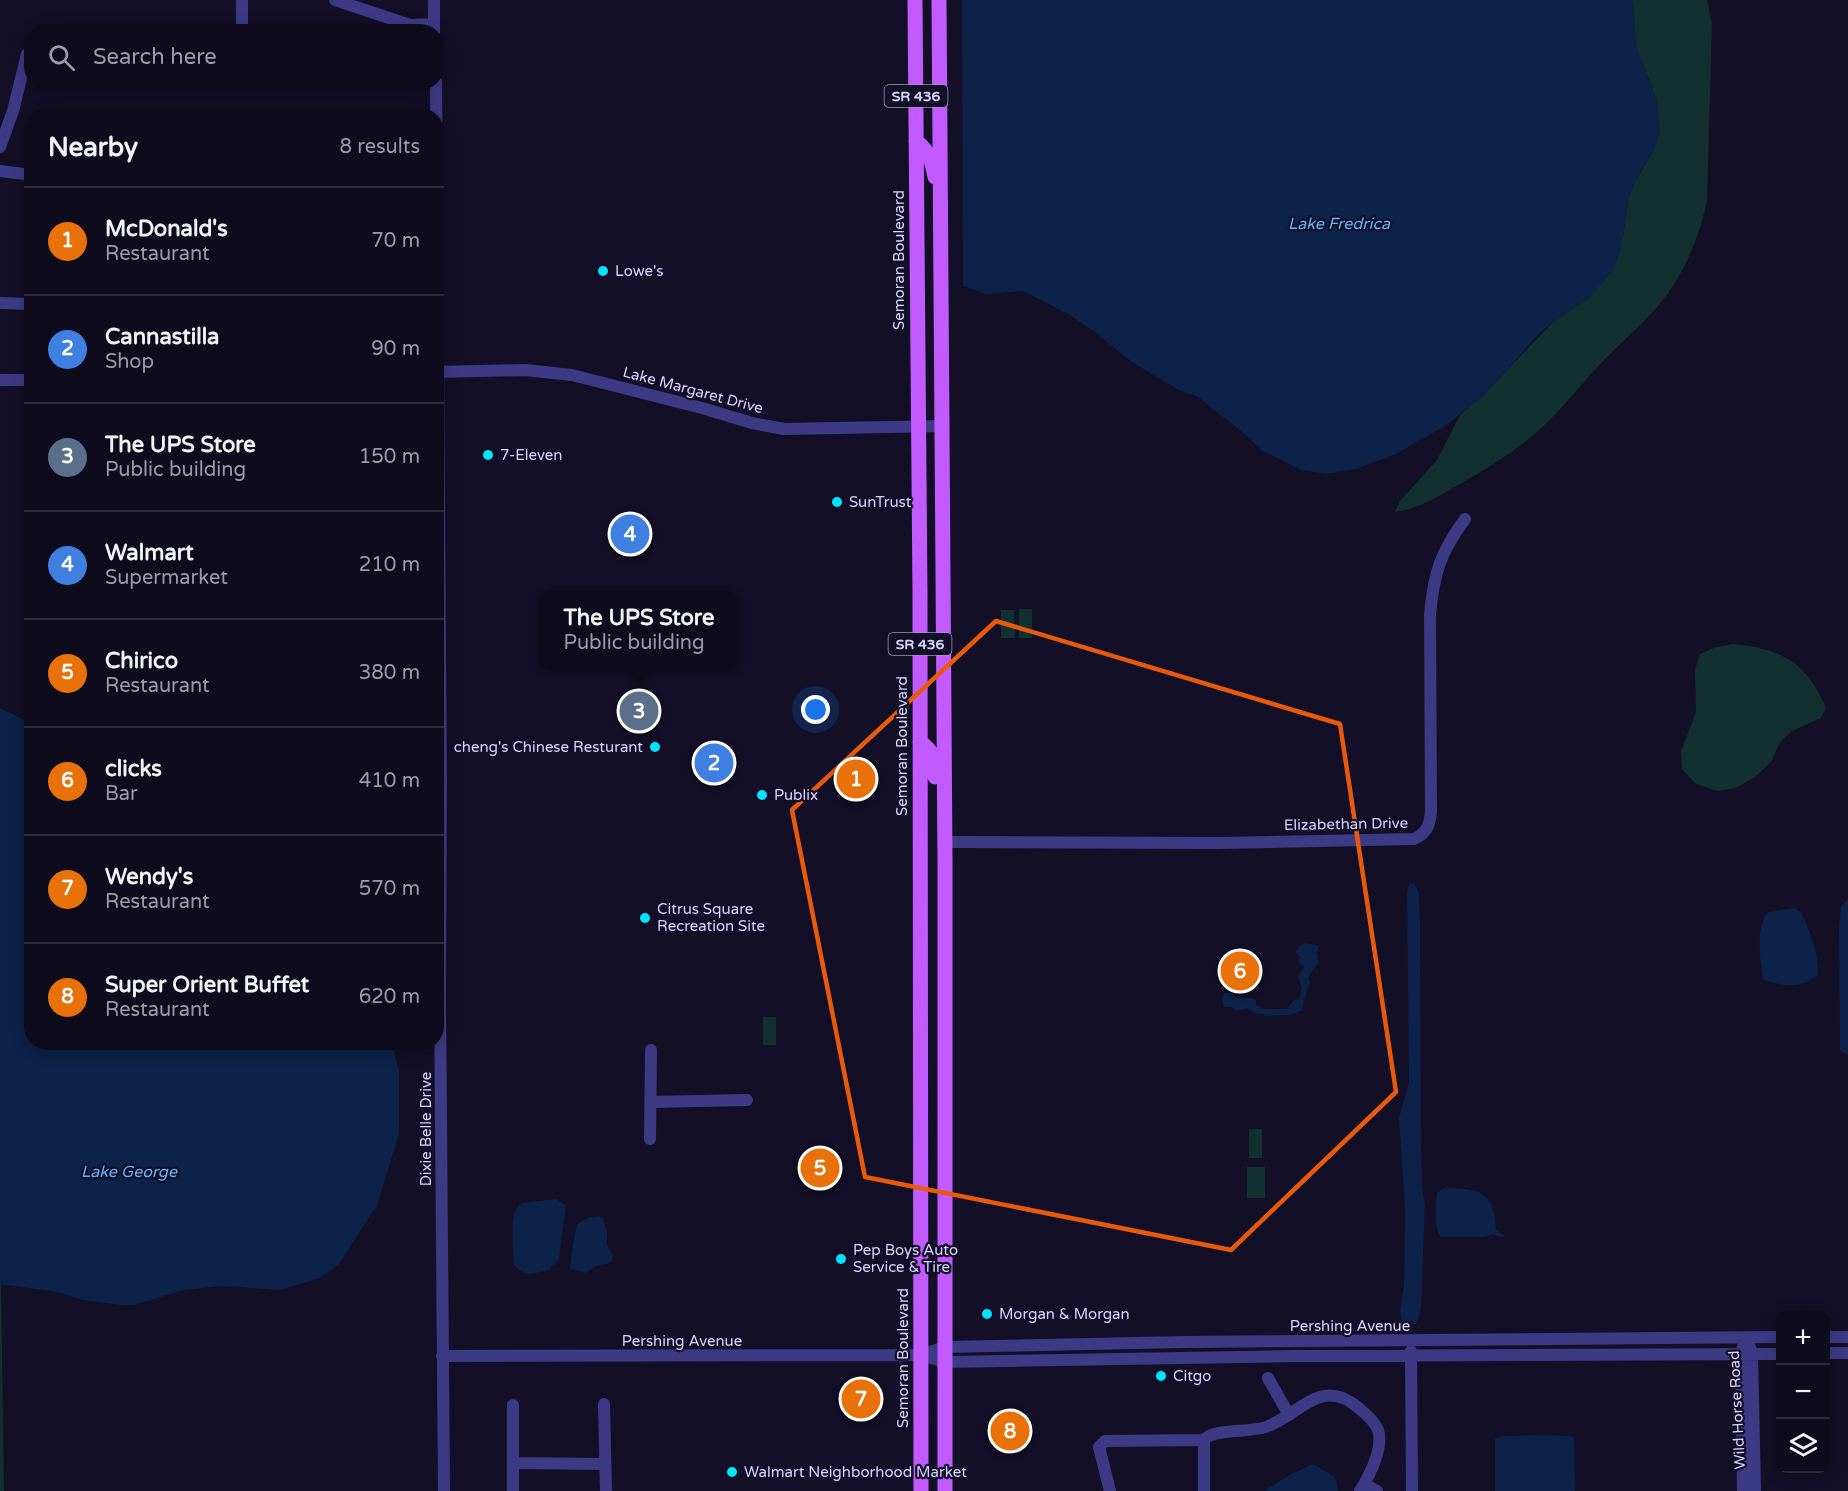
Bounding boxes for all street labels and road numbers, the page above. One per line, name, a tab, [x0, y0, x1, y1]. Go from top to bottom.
road number: SR 436	[884, 85, 948, 107]
street label: Semoran Boulevard	[890, 190, 908, 330]
street label: Lake Margaret Drive	[621, 363, 765, 417]
road number: SR 436	[888, 633, 952, 655]
street label: Semoran Boulevard	[893, 676, 911, 816]
street label: Elizabethan Drive	[1284, 814, 1408, 834]
street label: Dixie Belle Drive	[417, 1072, 435, 1186]
street label: Semoran Boulevard	[894, 1288, 912, 1428]
street label: Pershing Avenue	[1290, 1317, 1410, 1335]
street label: Pershing Avenue	[622, 1332, 742, 1350]
street label: Wild Horse Road	[1725, 1350, 1749, 1470]

